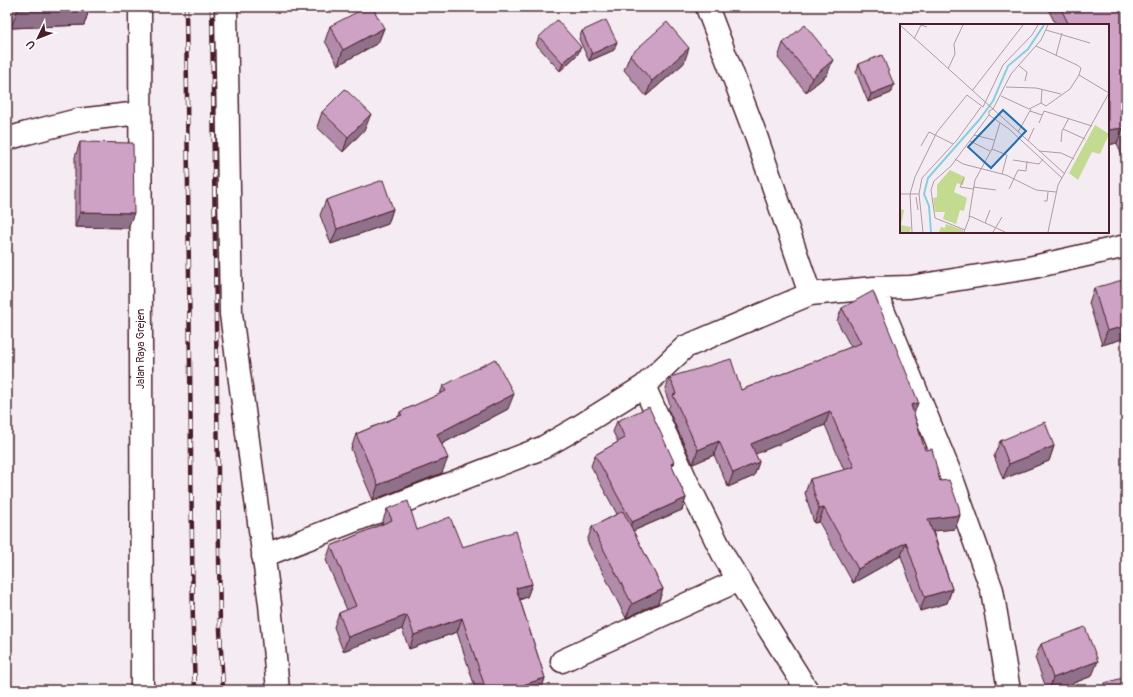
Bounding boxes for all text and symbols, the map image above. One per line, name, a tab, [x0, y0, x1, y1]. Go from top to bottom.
north arrow	[18, 18, 58, 58]
inset map	[900, 24, 1109, 233]
text: U	[24, 37, 38, 52]
street label: Jalan Raya Grejen	[134, 309, 147, 389]

